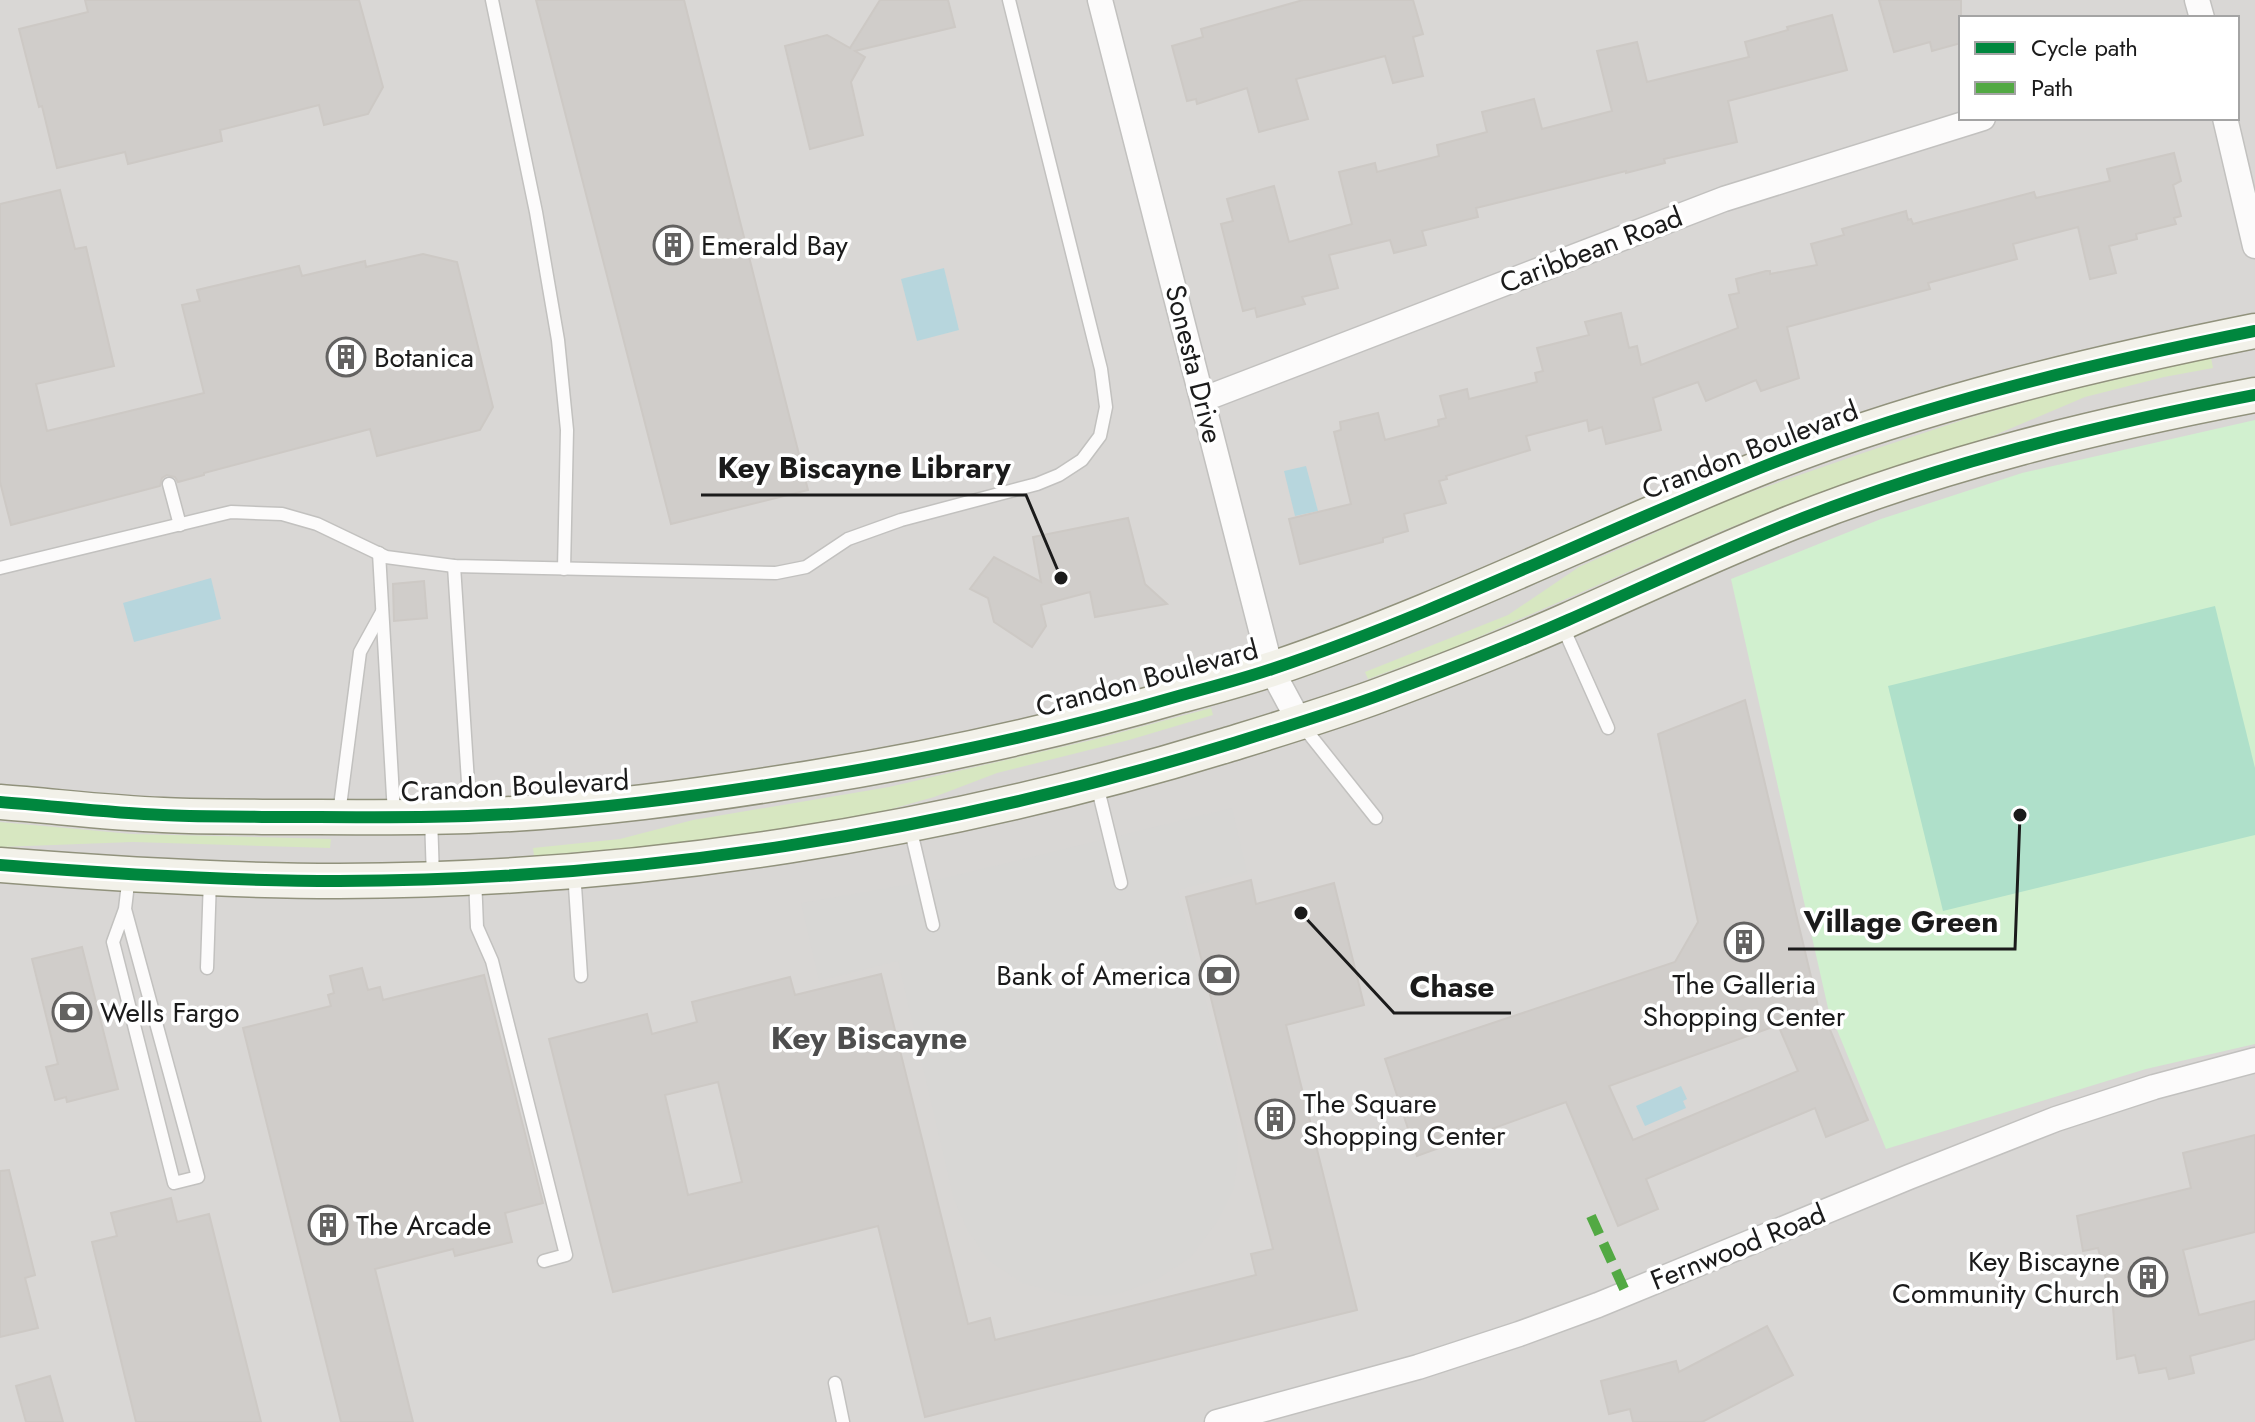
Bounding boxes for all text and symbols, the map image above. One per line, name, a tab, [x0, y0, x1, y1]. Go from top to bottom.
legend	[1959, 16, 2239, 120]
text: Cycle path	[2031, 30, 2138, 65]
text: Path	[2031, 70, 2073, 105]
street label: Caribbean Road	[1494, 196, 1688, 304]
building icon: Emerald Bay	[652, 224, 694, 266]
place label: Emerald Bay	[701, 225, 848, 266]
street label: Sonesta Drive	[1155, 281, 1233, 447]
building icon: Botanica	[325, 336, 367, 378]
place label: Botanica	[374, 337, 474, 378]
street label: Crandon Boulevard	[1636, 390, 1864, 510]
callout: Key Biscayne Library	[701, 441, 1026, 495]
text: Key Biscayne Library	[717, 446, 1011, 489]
street label: Crandon Boulevard	[1031, 629, 1263, 727]
street label: Crandon Boulevard	[400, 760, 630, 812]
callout: Village Green	[1788, 895, 2015, 949]
text: Village Green	[1802, 900, 1999, 943]
building icon: The Galleria Shopping Center	[1723, 921, 1765, 963]
bank icon: Bank of America	[1198, 954, 1240, 996]
place label: Bank of America	[996, 955, 1191, 996]
callout: Chase	[1394, 959, 1511, 1013]
place label: The Galleria Shopping Center	[1643, 964, 1846, 1037]
text: Chase	[1409, 965, 1495, 1008]
bank icon: Wells Fargo	[51, 991, 93, 1033]
place label: Wells Fargo	[100, 992, 240, 1033]
district label: Key Biscayne	[771, 1015, 967, 1061]
place label: The Square Shopping Center	[1303, 1083, 1506, 1156]
building icon: The Square Shopping Center	[1254, 1098, 1296, 1140]
street label: Fernwood Road	[1644, 1193, 1832, 1301]
building icon: The Arcade	[307, 1204, 349, 1246]
place label: The Arcade	[356, 1205, 491, 1246]
place label: Key Biscayne Community Church	[1892, 1241, 2120, 1314]
building icon: Key Biscayne Community Church	[2127, 1256, 2169, 1298]

